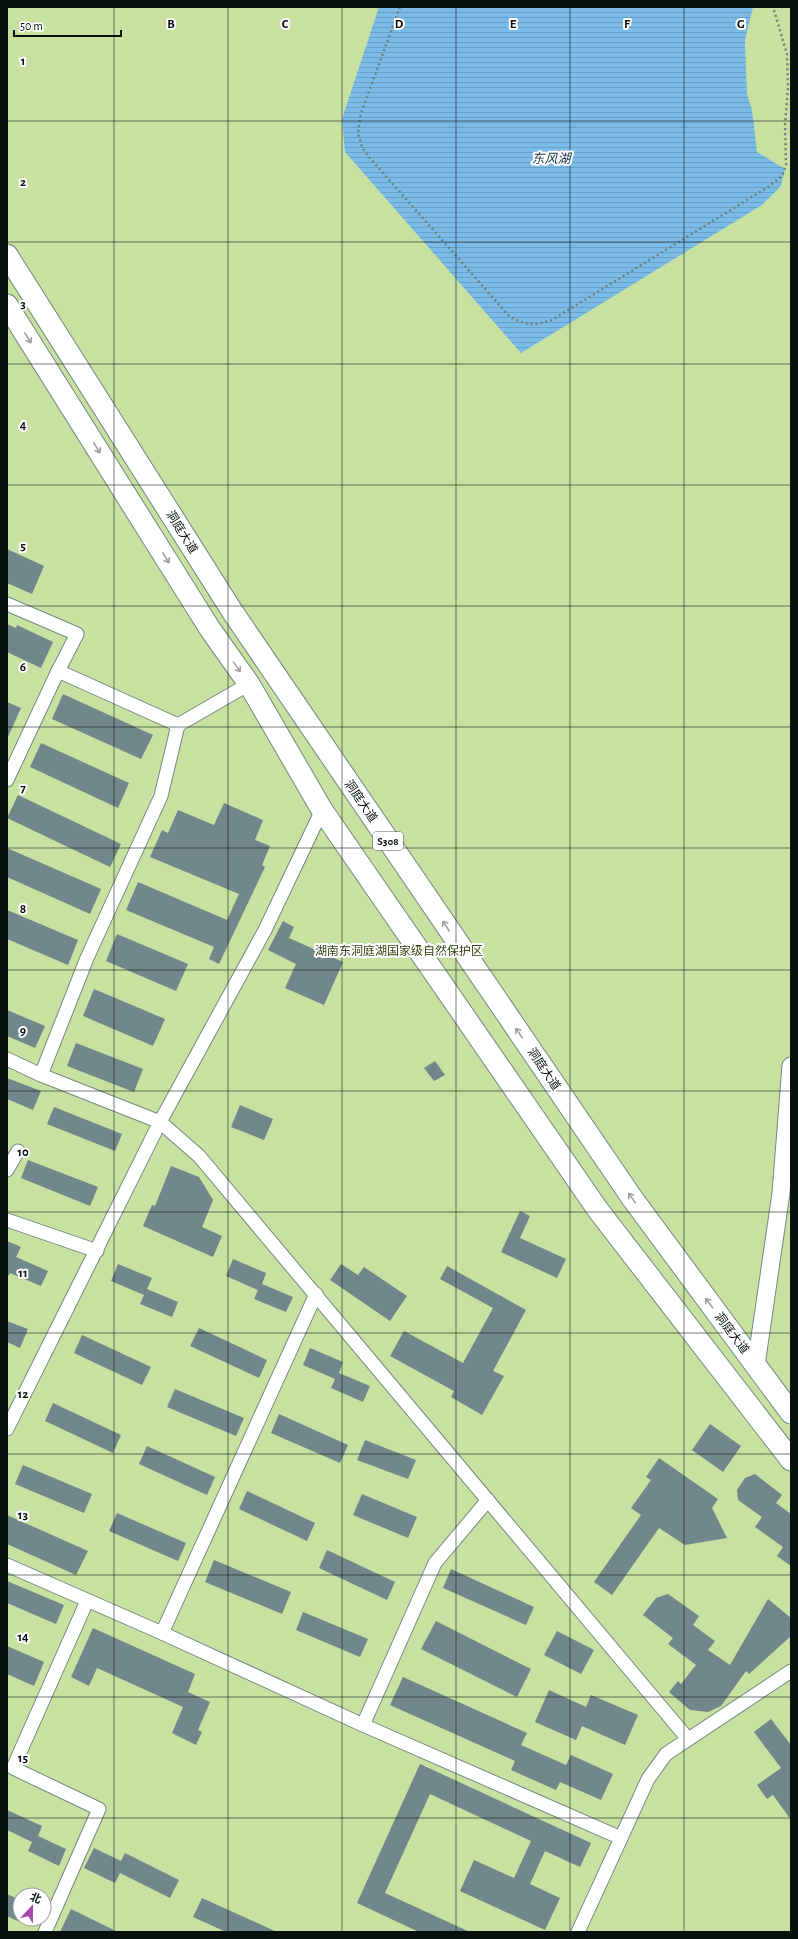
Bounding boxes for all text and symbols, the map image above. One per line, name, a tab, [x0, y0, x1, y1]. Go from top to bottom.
scale bar	[14, 12, 121, 38]
text: B	[167, 18, 175, 31]
text: C	[282, 18, 289, 31]
text: D	[395, 18, 404, 31]
text: E	[510, 18, 517, 31]
text: F	[624, 18, 631, 31]
text: G	[737, 18, 745, 31]
text: 50 m	[20, 20, 43, 32]
text: 1	[21, 55, 25, 68]
water label: 东风湖	[531, 152, 572, 166]
text: 2	[20, 176, 26, 189]
text: 3	[20, 298, 26, 311]
one-way arrow	[24, 332, 32, 344]
text: 4	[20, 419, 27, 432]
one-way arrow	[93, 442, 101, 454]
street label: 洞庭大道	[164, 508, 201, 556]
text: 5	[20, 540, 26, 553]
one-way arrow	[162, 552, 170, 563]
text: 6	[20, 661, 26, 674]
one-way arrow	[233, 661, 241, 672]
street label: 洞庭大道	[343, 777, 380, 824]
text: 7	[20, 782, 26, 795]
road number: S308	[373, 832, 403, 850]
text: 8	[20, 903, 26, 916]
one-way arrow	[442, 920, 450, 931]
park label: 湖南东洞庭湖国家级自然保护区	[315, 944, 483, 957]
text: 9	[20, 1025, 26, 1038]
one-way arrow	[515, 1028, 523, 1039]
street label: 洞庭大道	[526, 1045, 563, 1092]
text: 10	[17, 1146, 29, 1159]
one-way arrow	[628, 1193, 636, 1204]
text: 11	[18, 1267, 28, 1280]
one-way arrow	[705, 1297, 714, 1308]
street label: 洞庭大道	[713, 1310, 752, 1356]
text: 12	[18, 1388, 28, 1401]
text: 13	[18, 1509, 29, 1522]
text: 14	[17, 1631, 29, 1644]
text: 15	[18, 1752, 29, 1765]
north arrow	[12, 1887, 52, 1927]
text: 北	[28, 1891, 43, 1905]

